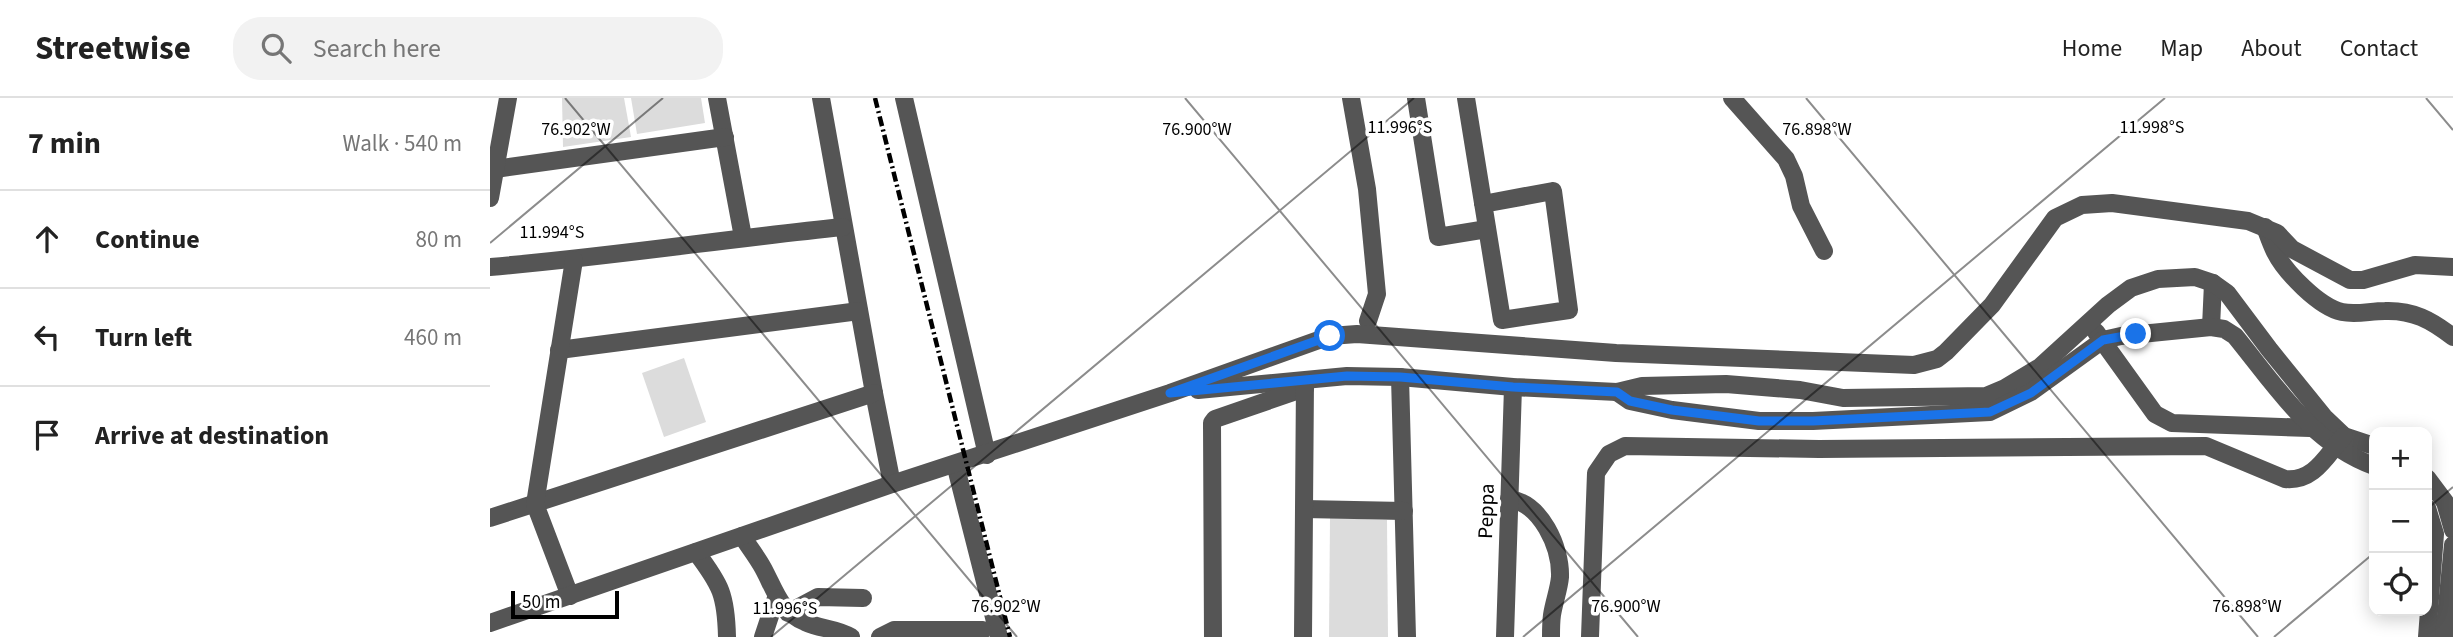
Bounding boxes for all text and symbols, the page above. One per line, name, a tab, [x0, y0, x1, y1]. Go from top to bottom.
search box	[233, 17, 723, 80]
text: Streetwise	[35, 25, 191, 72]
icon: search	[257, 29, 295, 67]
text: Search here	[313, 30, 441, 67]
text: Home	[2062, 31, 2122, 66]
text: Map	[2160, 31, 2203, 66]
text: About	[2241, 31, 2302, 66]
text: Contact	[2340, 31, 2418, 66]
text: 11.996°S	[1368, 115, 1432, 140]
text: 11.998°S	[2120, 115, 2184, 140]
text: 76.902°W	[541, 117, 611, 142]
text: 76.900°W	[1162, 117, 1232, 142]
text: 76.898°W	[1782, 117, 1852, 142]
text: 7 min	[28, 122, 101, 165]
text: Walk · 540 m	[343, 127, 462, 160]
icon: ahead	[28, 220, 66, 258]
text: 11.994°S	[520, 220, 584, 245]
text: Continue	[95, 221, 200, 258]
text: 80 m	[415, 223, 462, 256]
icon: left	[28, 318, 66, 356]
route end	[2120, 318, 2151, 349]
text: Turn left	[95, 319, 192, 356]
route start	[1314, 320, 1345, 351]
text: 460 m	[404, 321, 462, 354]
icon: arrive	[28, 416, 66, 454]
text: Arrive at destination	[95, 417, 329, 454]
map controls	[2369, 427, 2432, 616]
button: +	[2369, 427, 2432, 490]
street label: Peppa	[1470, 483, 1502, 539]
button: −	[2369, 490, 2432, 553]
button: locate	[2369, 553, 2432, 616]
scale bar	[511, 588, 620, 620]
text: 50 m	[522, 589, 560, 616]
text: 76.902°W	[971, 594, 1041, 619]
text: 76.900°W	[1591, 594, 1661, 619]
text: 76.898°W	[2212, 594, 2282, 619]
text: 11.996°S	[753, 596, 817, 621]

